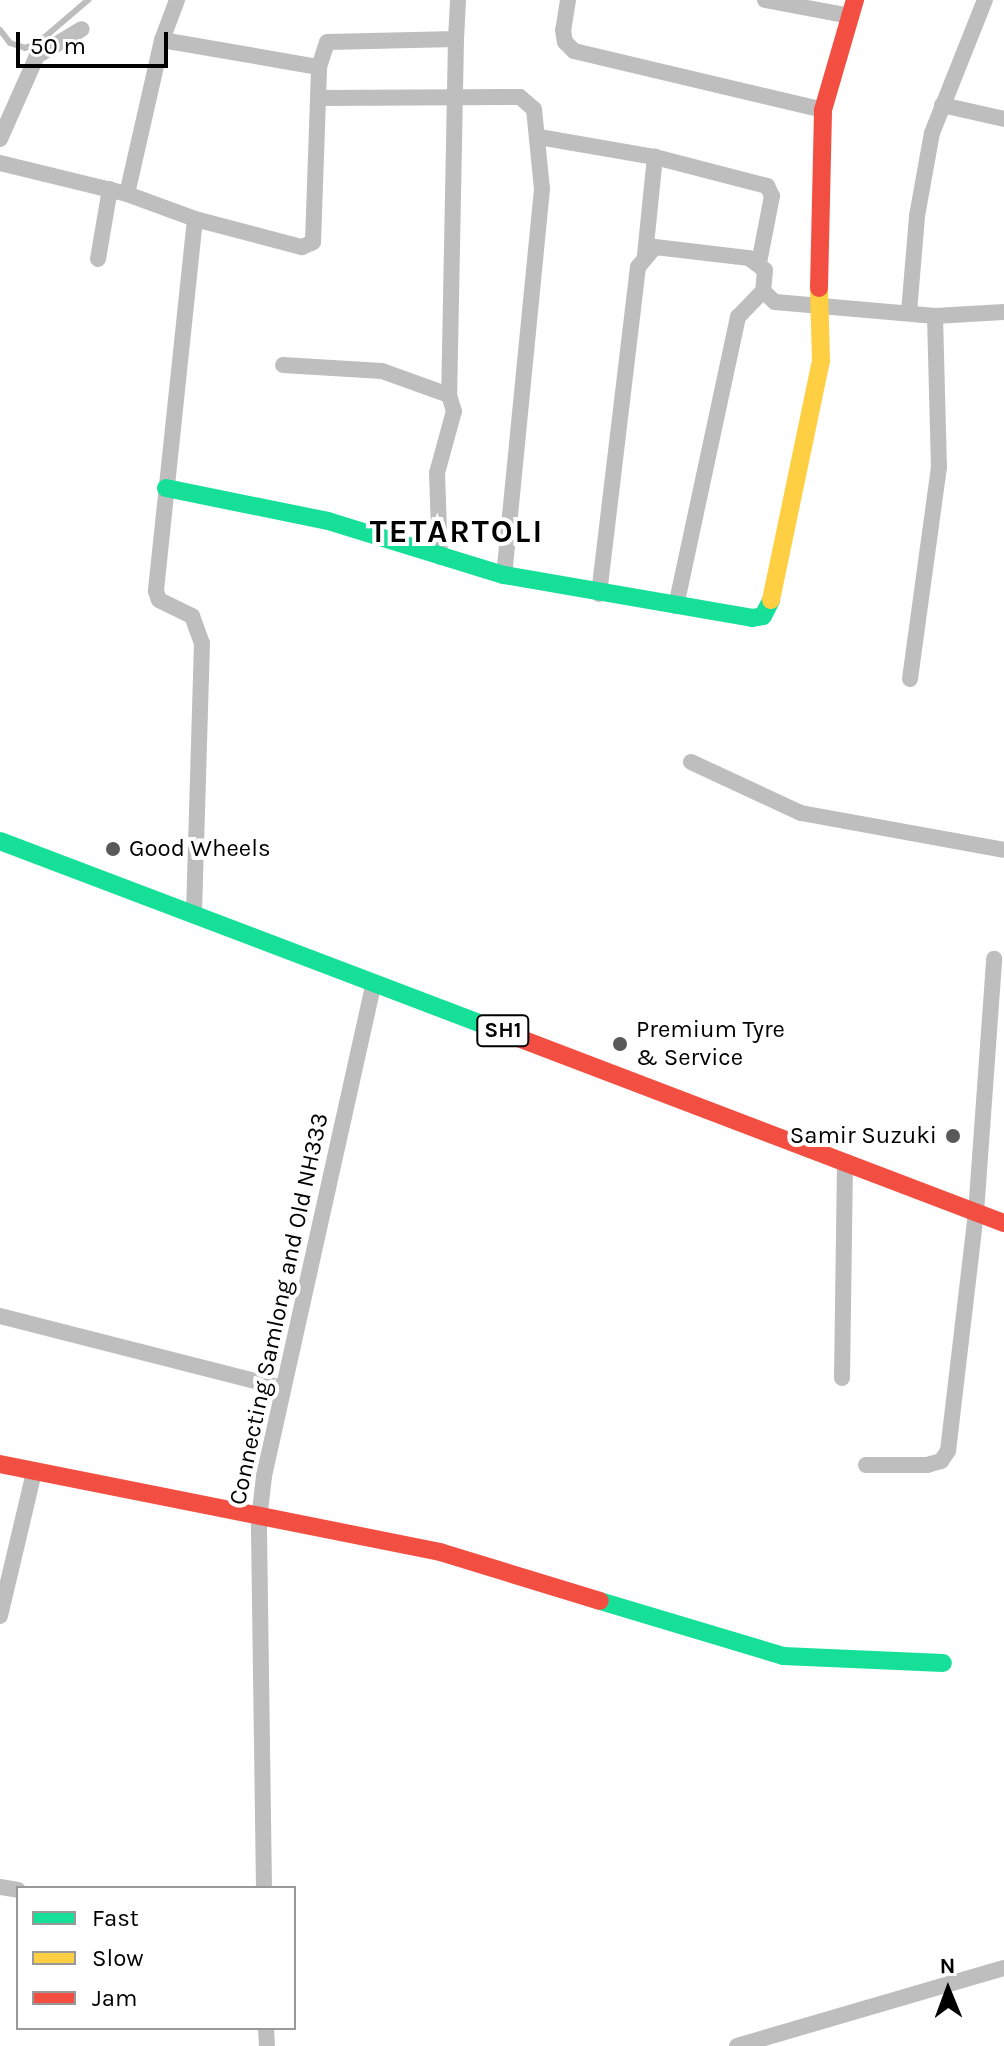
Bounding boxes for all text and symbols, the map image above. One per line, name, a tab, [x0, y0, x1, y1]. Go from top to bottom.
scale bar	[20, 16, 172, 66]
text: 50 m	[30, 32, 86, 60]
district label: TETARTOLI	[370, 513, 544, 551]
place label: Good Wheels	[129, 835, 271, 863]
marker: Good Wheels	[104, 840, 122, 858]
road number: SH1	[475, 1013, 531, 1049]
place label: Premium Tyre & Service	[636, 1016, 785, 1072]
marker: Premium Tyre & Service	[611, 1035, 629, 1053]
street label: Connecting Samlong and Old NH333	[223, 1110, 335, 1508]
place label: Samir Suzuki	[790, 1122, 937, 1150]
marker: Samir Suzuki	[944, 1127, 962, 1145]
legend	[16, 1886, 296, 2030]
text: Fast	[92, 1904, 139, 1932]
text: Slow	[92, 1944, 144, 1972]
north arrow	[908, 1950, 988, 2030]
text: N	[939, 1953, 956, 1979]
text: Jam	[92, 1984, 137, 2012]

